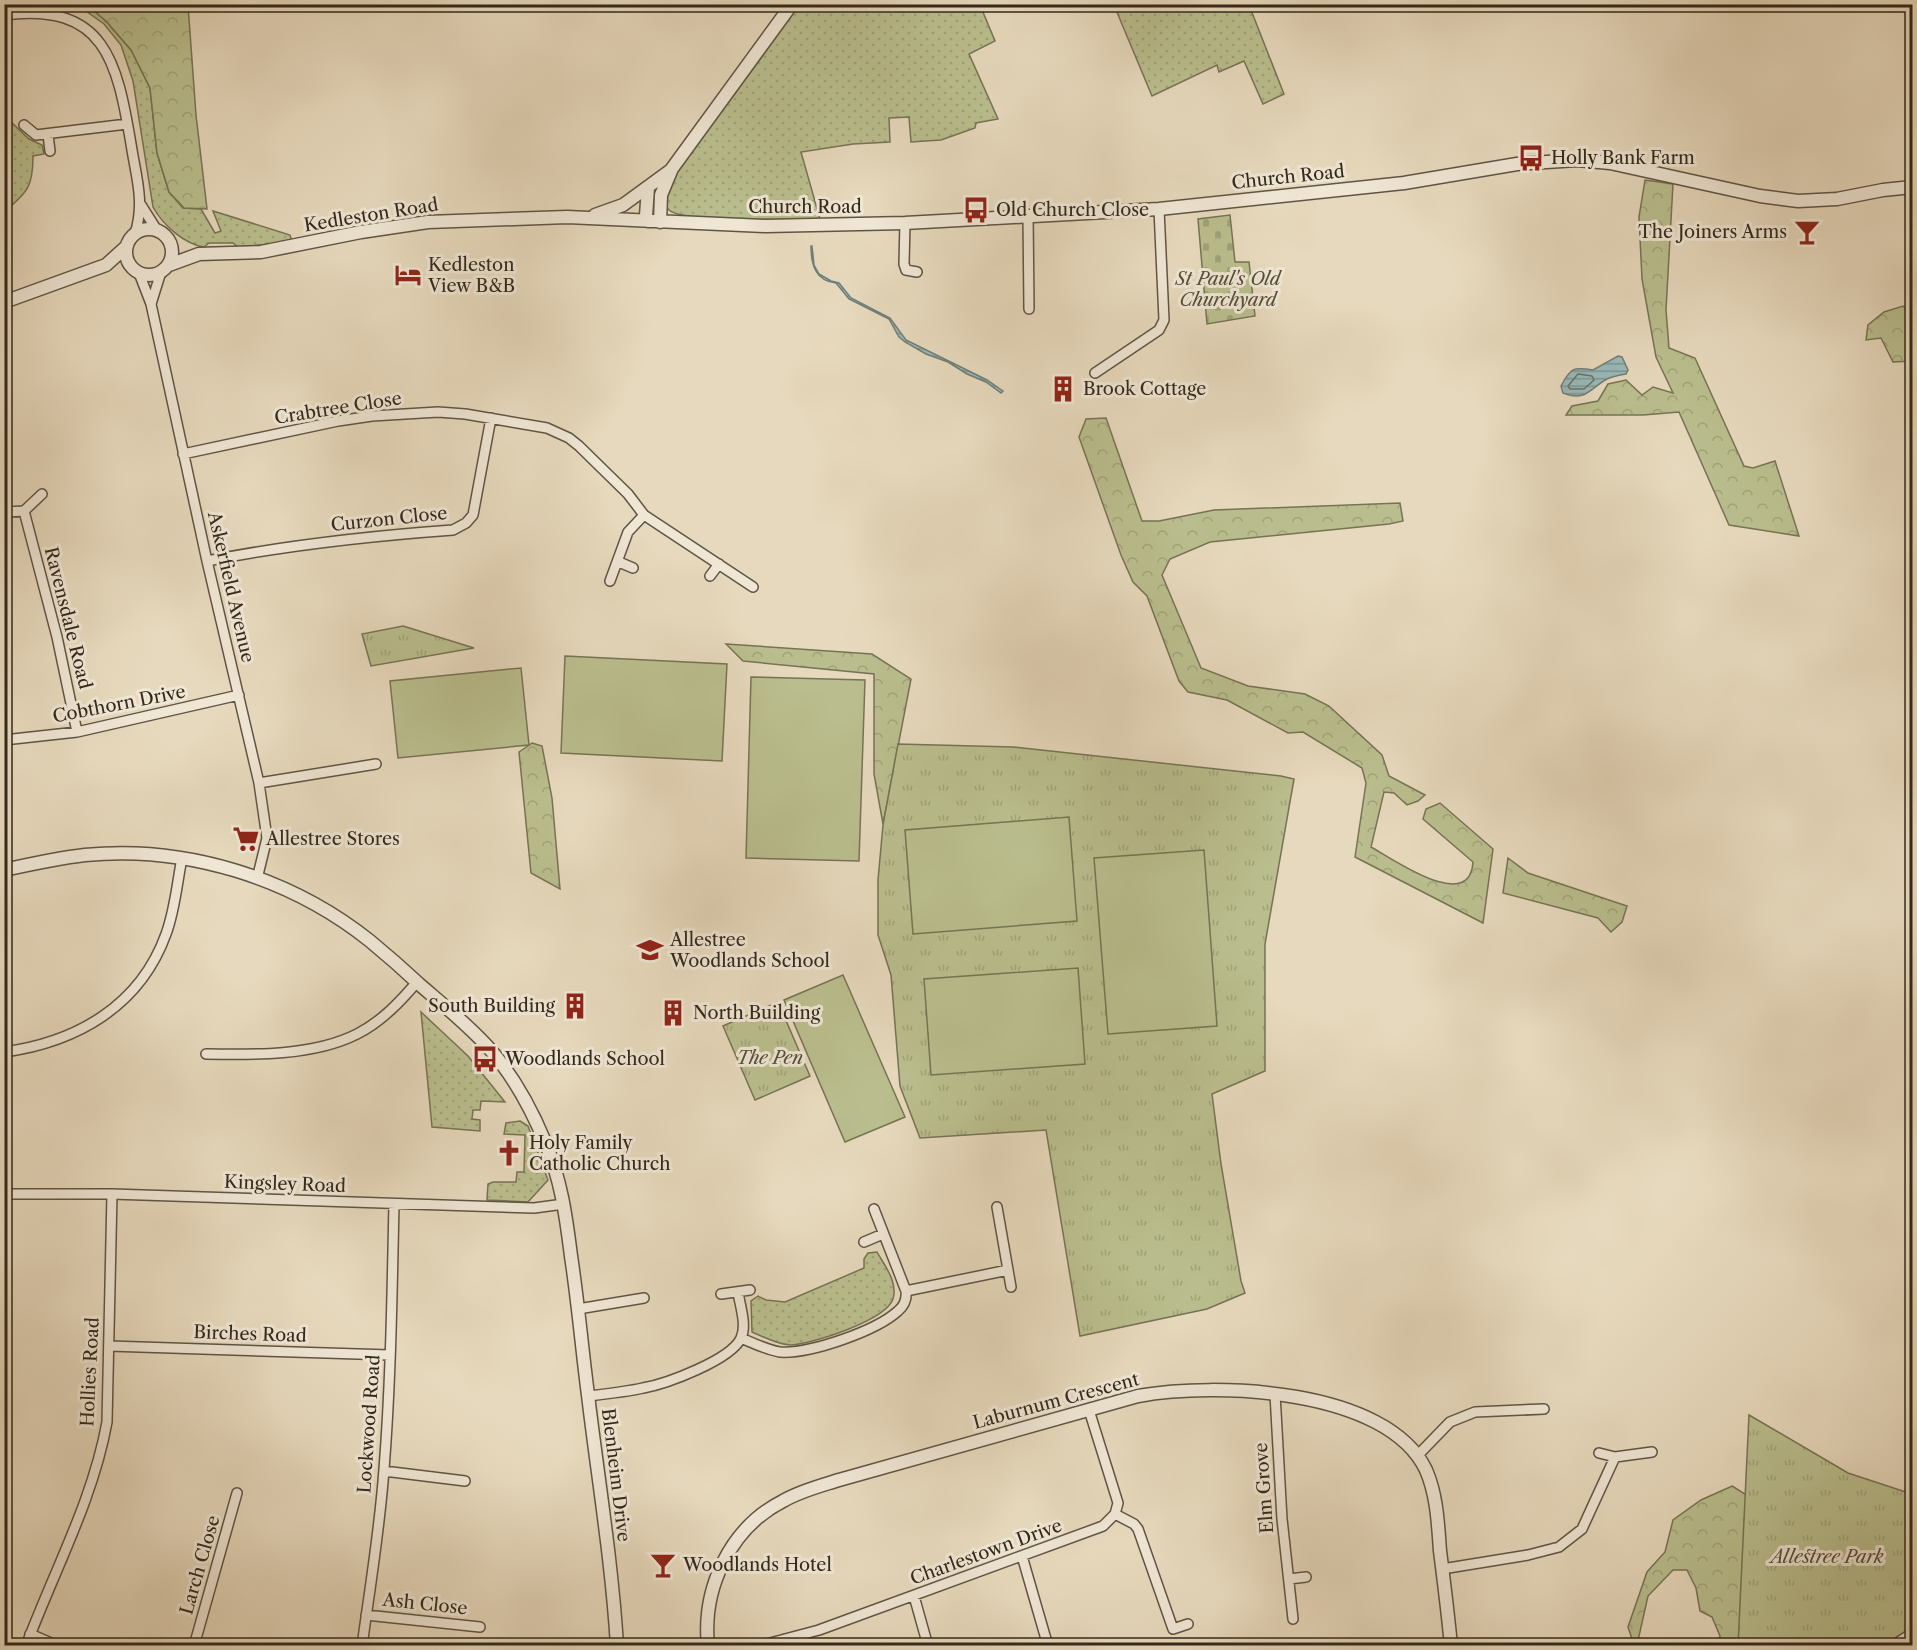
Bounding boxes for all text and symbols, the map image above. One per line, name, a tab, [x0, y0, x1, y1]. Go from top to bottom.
bus stop icon: Holly Bank Farm	[1516, 143, 1546, 173]
place label: Holly Bank Farm	[1551, 147, 1695, 169]
street label: Church Road	[1230, 160, 1346, 194]
street label: Kedleston Road	[302, 194, 440, 236]
bus stop icon: Old Church Close	[961, 195, 991, 225]
street label: Church Road	[748, 196, 862, 218]
place label: Old Church Close	[996, 199, 1149, 221]
bar icon: The Joiners Arms	[1792, 217, 1822, 247]
place label: The Joiners Arms	[1638, 221, 1787, 243]
place label: Kedleston View B&B	[427, 254, 515, 297]
hotel icon: Kedleston View B&B	[393, 260, 423, 290]
park label: St Paul's Old Churchyard	[1175, 268, 1283, 311]
building icon: Brook Cottage	[1048, 374, 1078, 404]
place label: Brook Cottage	[1083, 378, 1206, 400]
street label: Crabtree Close	[273, 387, 403, 429]
street label: Curzon Close	[330, 502, 448, 536]
street label: Askerfield Avenue	[203, 508, 259, 665]
street label: Ravensdale Road	[40, 545, 96, 691]
street label: Cobthorn Drive	[51, 680, 187, 728]
supermarket icon: Allestree Stores	[231, 824, 261, 854]
place label: Allestree Stores	[265, 828, 400, 850]
place label: Allestree Woodlands School	[669, 929, 830, 972]
school or university icon: Allestree Woodlands School	[635, 935, 665, 965]
building icon: South Building	[560, 991, 590, 1021]
place label: South Building	[428, 995, 556, 1017]
building icon: North Building	[658, 998, 688, 1028]
place label: North Building	[693, 1002, 821, 1024]
bus stop icon: Woodlands School	[470, 1044, 500, 1074]
park label: The Pen	[737, 1047, 803, 1069]
place label: Woodlands School	[504, 1048, 665, 1070]
place label: Holy Family Catholic Church	[529, 1132, 670, 1175]
church icon: Holy Family Catholic Church	[494, 1138, 524, 1168]
street label: Kingsley Road	[224, 1171, 346, 1197]
street label: Hollies Road	[76, 1317, 104, 1427]
street label: Birches Road	[193, 1321, 307, 1347]
street label: Lockwood Road	[353, 1354, 385, 1494]
street label: Laburnum Crescent	[971, 1368, 1142, 1434]
street label: Blenheim Drive	[597, 1407, 635, 1543]
street label: Elm Grove	[1250, 1442, 1278, 1534]
street label: Larch Close	[175, 1513, 225, 1617]
street label: Charlestown Drive	[907, 1514, 1065, 1590]
park label: Allestree Park	[1767, 1546, 1884, 1568]
bar icon: Woodlands Hotel	[648, 1550, 678, 1580]
place label: Woodlands Hotel	[682, 1554, 832, 1576]
street label: Ash Close	[380, 1588, 469, 1619]

